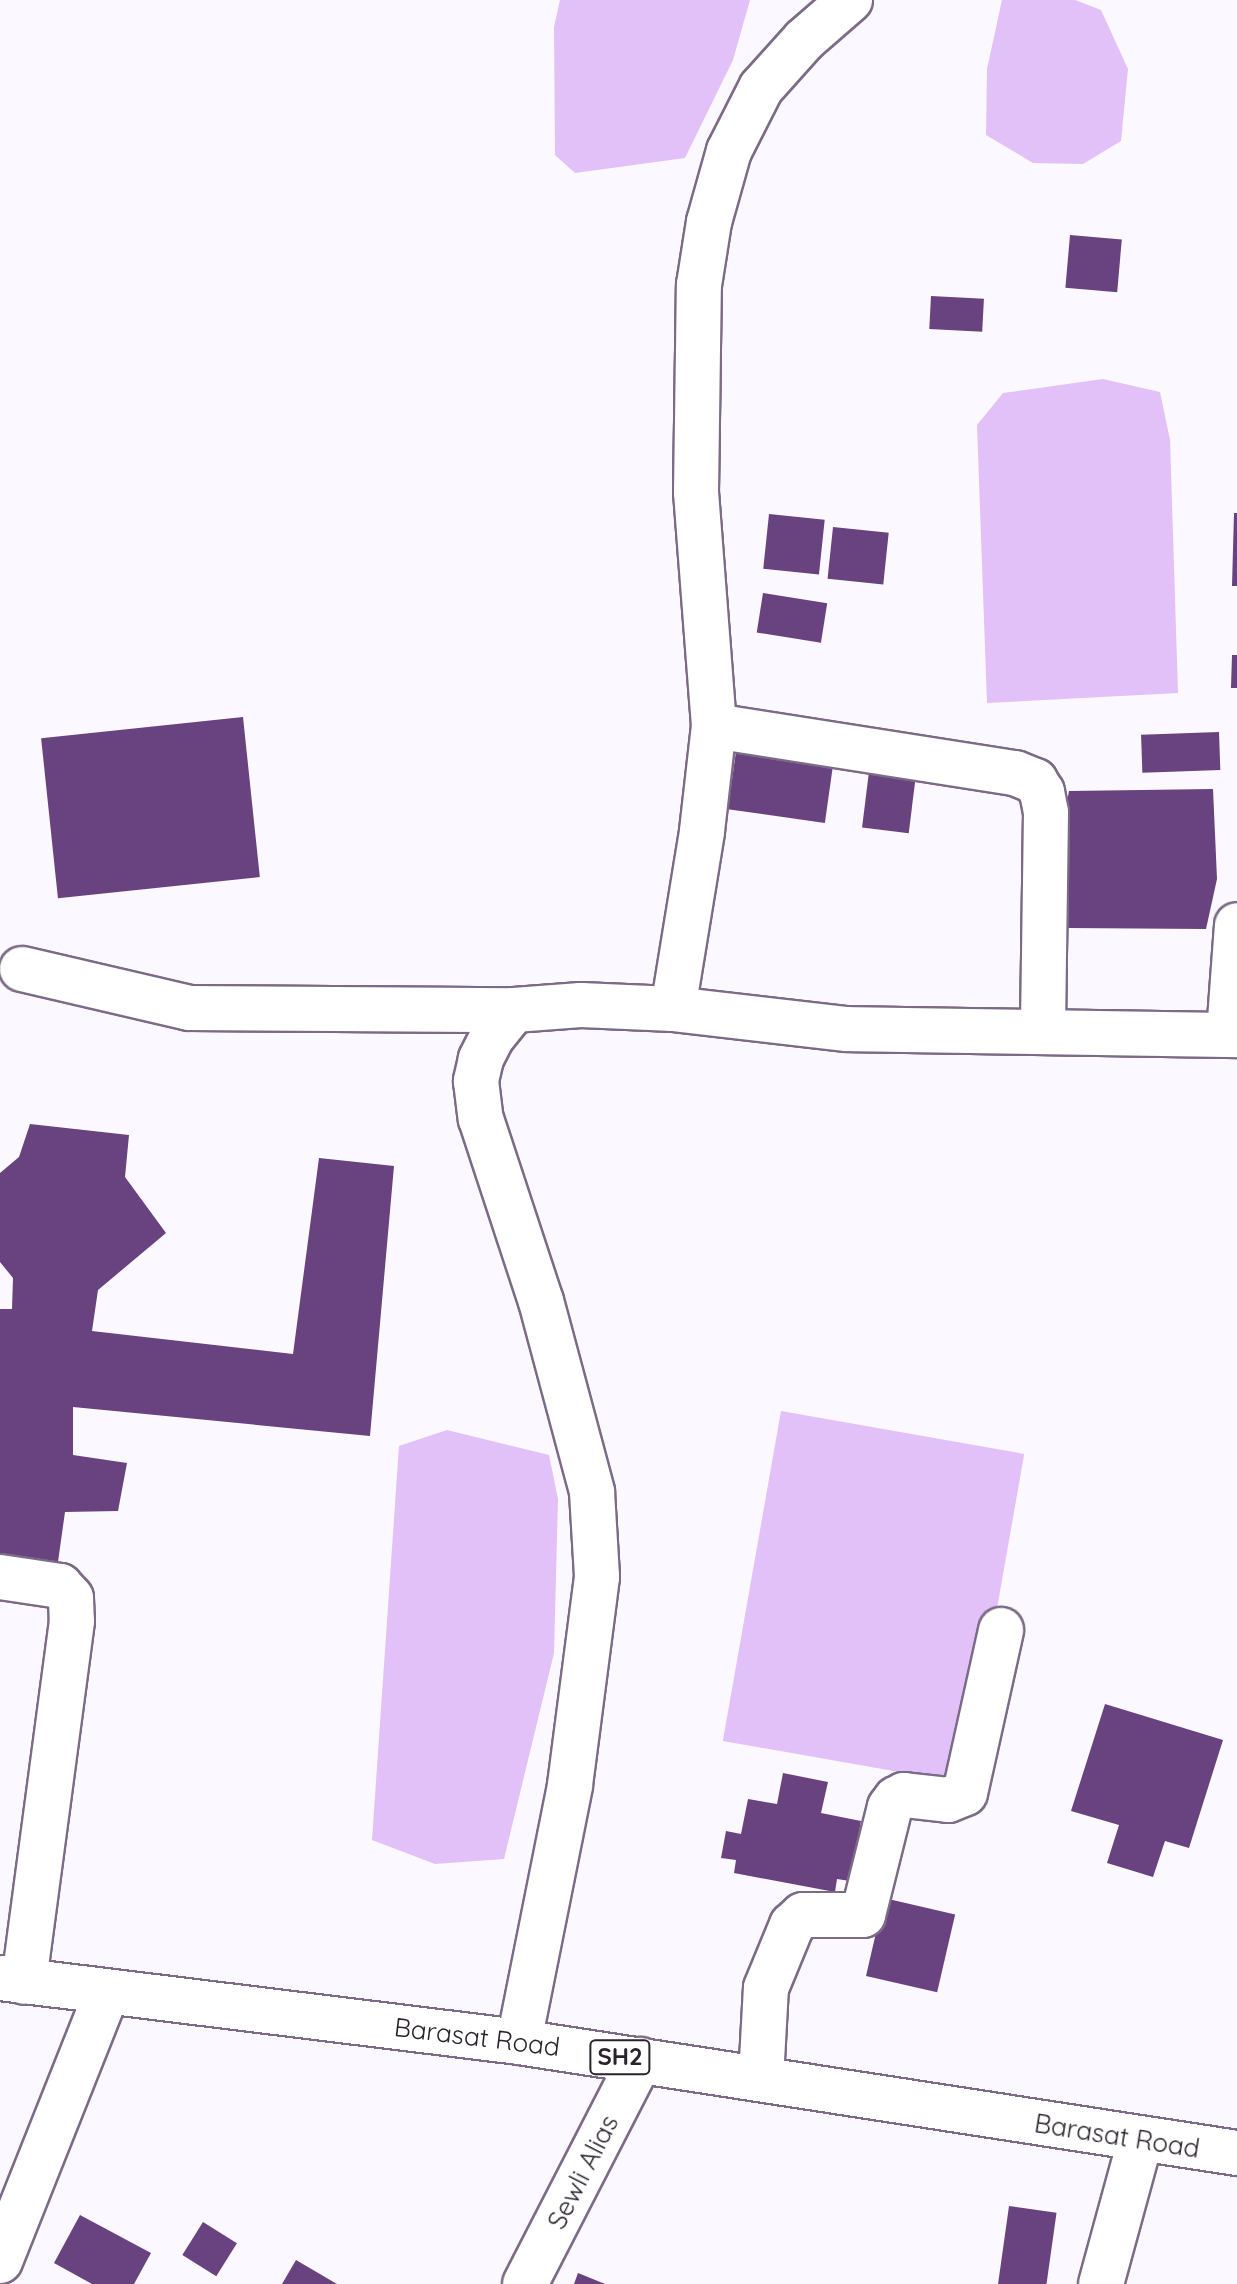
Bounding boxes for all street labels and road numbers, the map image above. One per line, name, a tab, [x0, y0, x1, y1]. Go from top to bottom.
street label: Barasat Road	[392, 2011, 562, 2063]
road number: SH2	[588, 2037, 652, 2077]
street label: Barasat Road	[1032, 2108, 1202, 2164]
street label: Sewli Alias	[541, 2110, 625, 2234]

